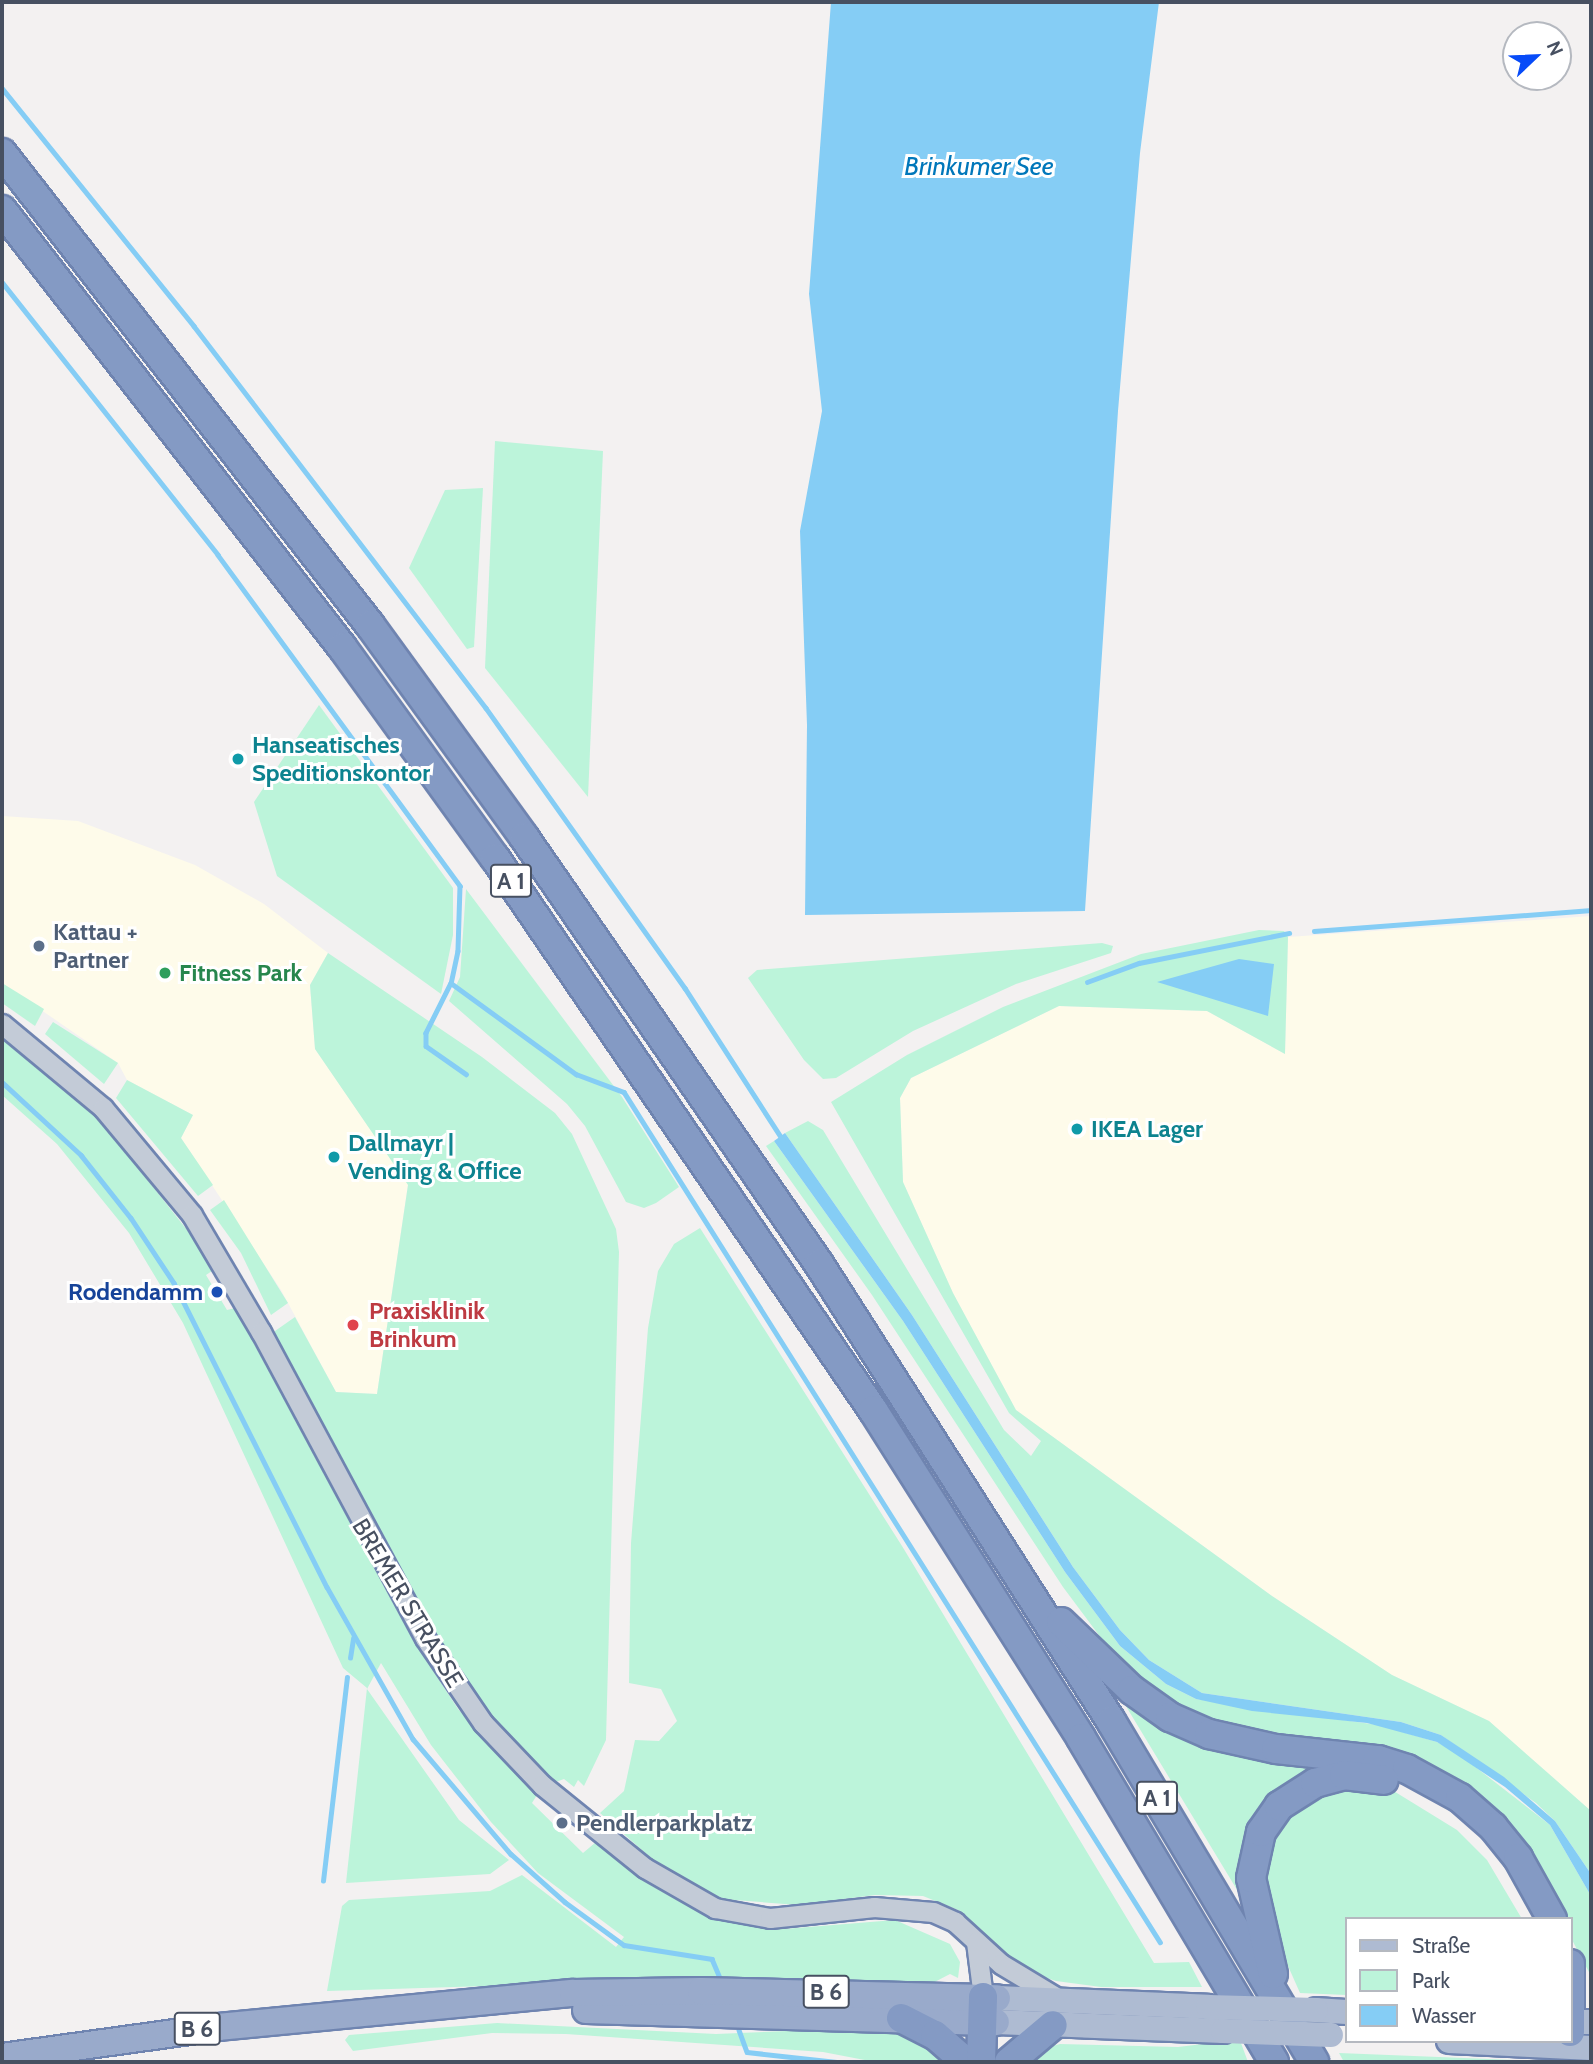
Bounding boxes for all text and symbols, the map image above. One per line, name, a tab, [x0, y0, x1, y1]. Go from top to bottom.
north arrow	[1502, 21, 1572, 91]
text: N	[1542, 38, 1568, 59]
water label: Brinkumer See	[904, 151, 1054, 183]
place label: Hanseatisches Speditionskontor	[252, 731, 430, 787]
marker: Hanseatisches Speditionskontor	[230, 751, 246, 767]
road number: A 1	[488, 862, 534, 900]
place label: Kattau + Partner	[53, 918, 138, 974]
marker: Kattau + Partner	[31, 938, 47, 954]
place label: Fitness Park	[179, 959, 302, 987]
marker: Fitness Park	[157, 965, 173, 981]
place label: IKEA Lager	[1091, 1115, 1203, 1143]
marker: IKEA Lager	[1069, 1121, 1085, 1137]
place label: Dallmayr | Vending & Office	[348, 1129, 521, 1185]
marker: Dallmayr | Vending & Office	[326, 1149, 342, 1165]
place label: Rodendamm	[68, 1278, 203, 1306]
marker: Rodendamm	[209, 1284, 225, 1300]
place label: Praxisklinik Brinkum	[369, 1297, 485, 1353]
marker: Praxisklinik Brinkum	[343, 1315, 363, 1335]
street label: BREMER STRASSE	[346, 1513, 470, 1693]
road number: A 1	[1134, 1778, 1180, 1817]
place label: Pendlerparkplatz	[576, 1809, 752, 1837]
marker: Pendlerparkplatz	[554, 1815, 570, 1831]
legend	[1344, 1917, 1572, 2043]
text: Straße	[1412, 1933, 1470, 1958]
text: Park	[1412, 1968, 1450, 1993]
road number: B 6	[802, 1972, 850, 2011]
text: Wasser	[1412, 2003, 1476, 2028]
road number: B 6	[172, 2010, 222, 2048]

